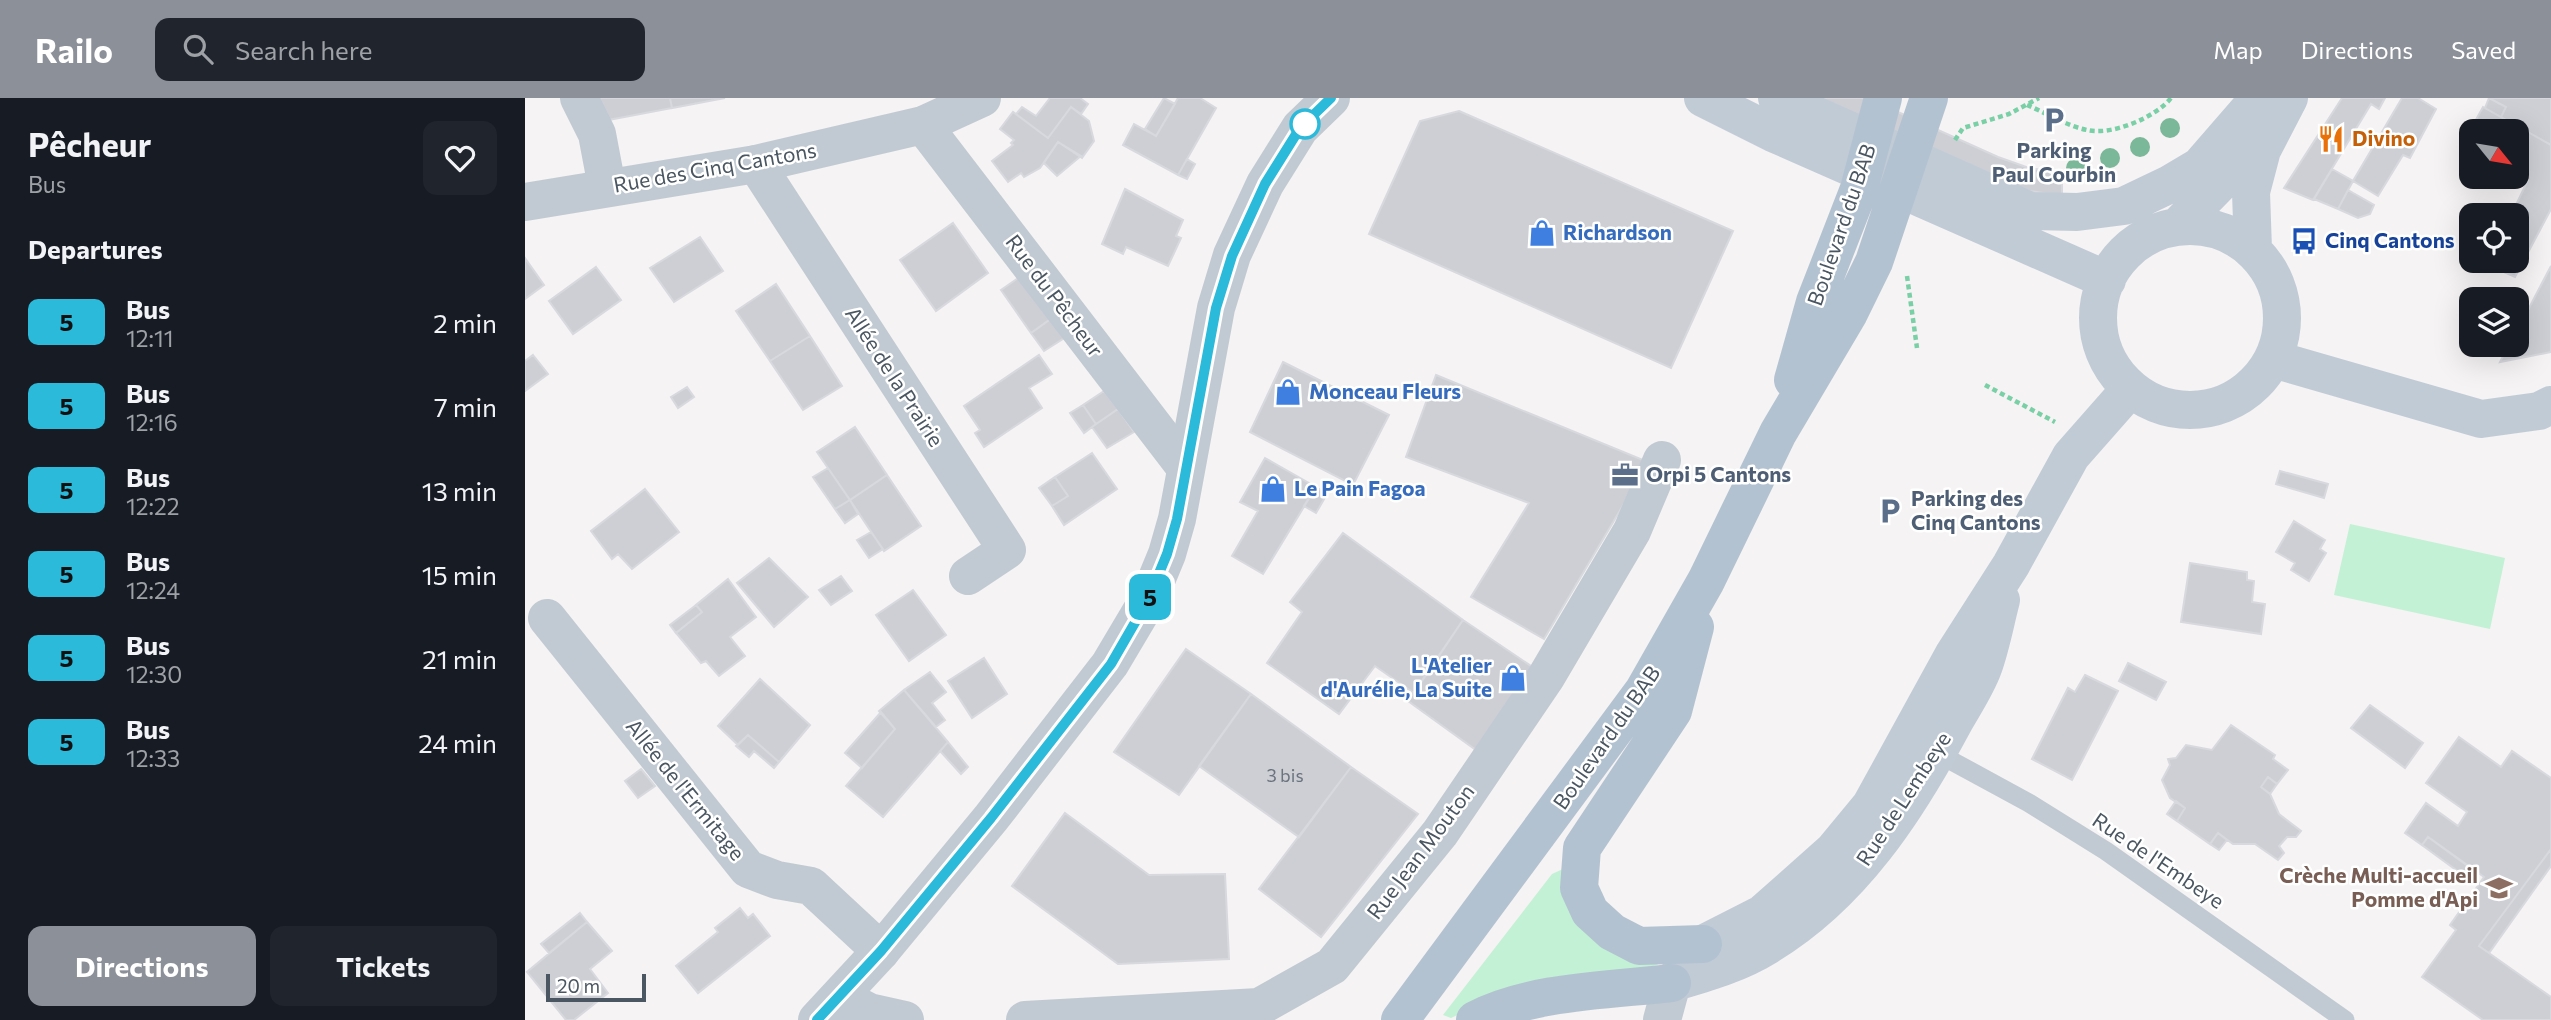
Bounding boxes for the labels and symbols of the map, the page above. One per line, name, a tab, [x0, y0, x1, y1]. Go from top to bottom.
parking icon: Parking Paul Courbin	[2039, 105, 2069, 135]
unlabelled marker	[1290, 109, 1320, 139]
north arrow	[2459, 119, 2529, 189]
restaurant icon: Divino	[2316, 124, 2346, 154]
place label: Divino	[2352, 125, 2415, 150]
street label: Rue des Cinq Cantons	[611, 136, 818, 197]
place label: Parking Paul Courbin	[1992, 137, 2116, 186]
street label: Boulevard du BAB	[1801, 140, 1880, 309]
shop icon: Richardson	[1527, 218, 1557, 248]
place label: Richardson	[1563, 219, 1672, 244]
bus stop icon: Cinq Cantons	[2289, 226, 2319, 256]
place label: Cinq Cantons	[2325, 227, 2455, 252]
street label: Rue du Pêcheur	[1001, 229, 1109, 361]
street label: Allée de la Prairie	[841, 302, 950, 451]
shop icon: Monceau Fleurs	[1273, 377, 1303, 407]
place label: Monceau Fleurs	[1309, 378, 1461, 403]
office icon: Orpi 5 Cantons	[1610, 460, 1640, 490]
place label: Orpi 5 Cantons	[1646, 461, 1791, 486]
shop icon: Le Pain Fagoa	[1258, 474, 1288, 504]
place label: Le Pain Fagoa	[1294, 475, 1426, 500]
place label: Parking des Cinq Cantons	[1911, 485, 2041, 534]
parking icon: Parking des Cinq Cantons	[1875, 496, 1905, 526]
line badge: 5	[1127, 574, 1173, 620]
place label: L'Atelier d'Aurélie, La Suite	[1321, 652, 1492, 701]
street label: Boulevard du BAB	[1547, 661, 1665, 814]
shop icon: L'Atelier d'Aurélie, La Suite	[1498, 663, 1528, 693]
street label: Allée de l'Ermitage	[622, 713, 751, 865]
street label: Rue de Lembeye	[1850, 727, 1955, 870]
house number: 3 bis	[1266, 764, 1304, 786]
street label: Rue Jean Mouton	[1361, 779, 1479, 923]
street label: Rue de l'Embeye	[2088, 807, 2229, 913]
place label: Crèche Multi-accueil Pomme d'Api	[2279, 862, 2478, 911]
school or university icon: Crèche Multi-accueil Pomme d'Api	[2484, 873, 2514, 903]
scale bar	[546, 971, 646, 1003]

